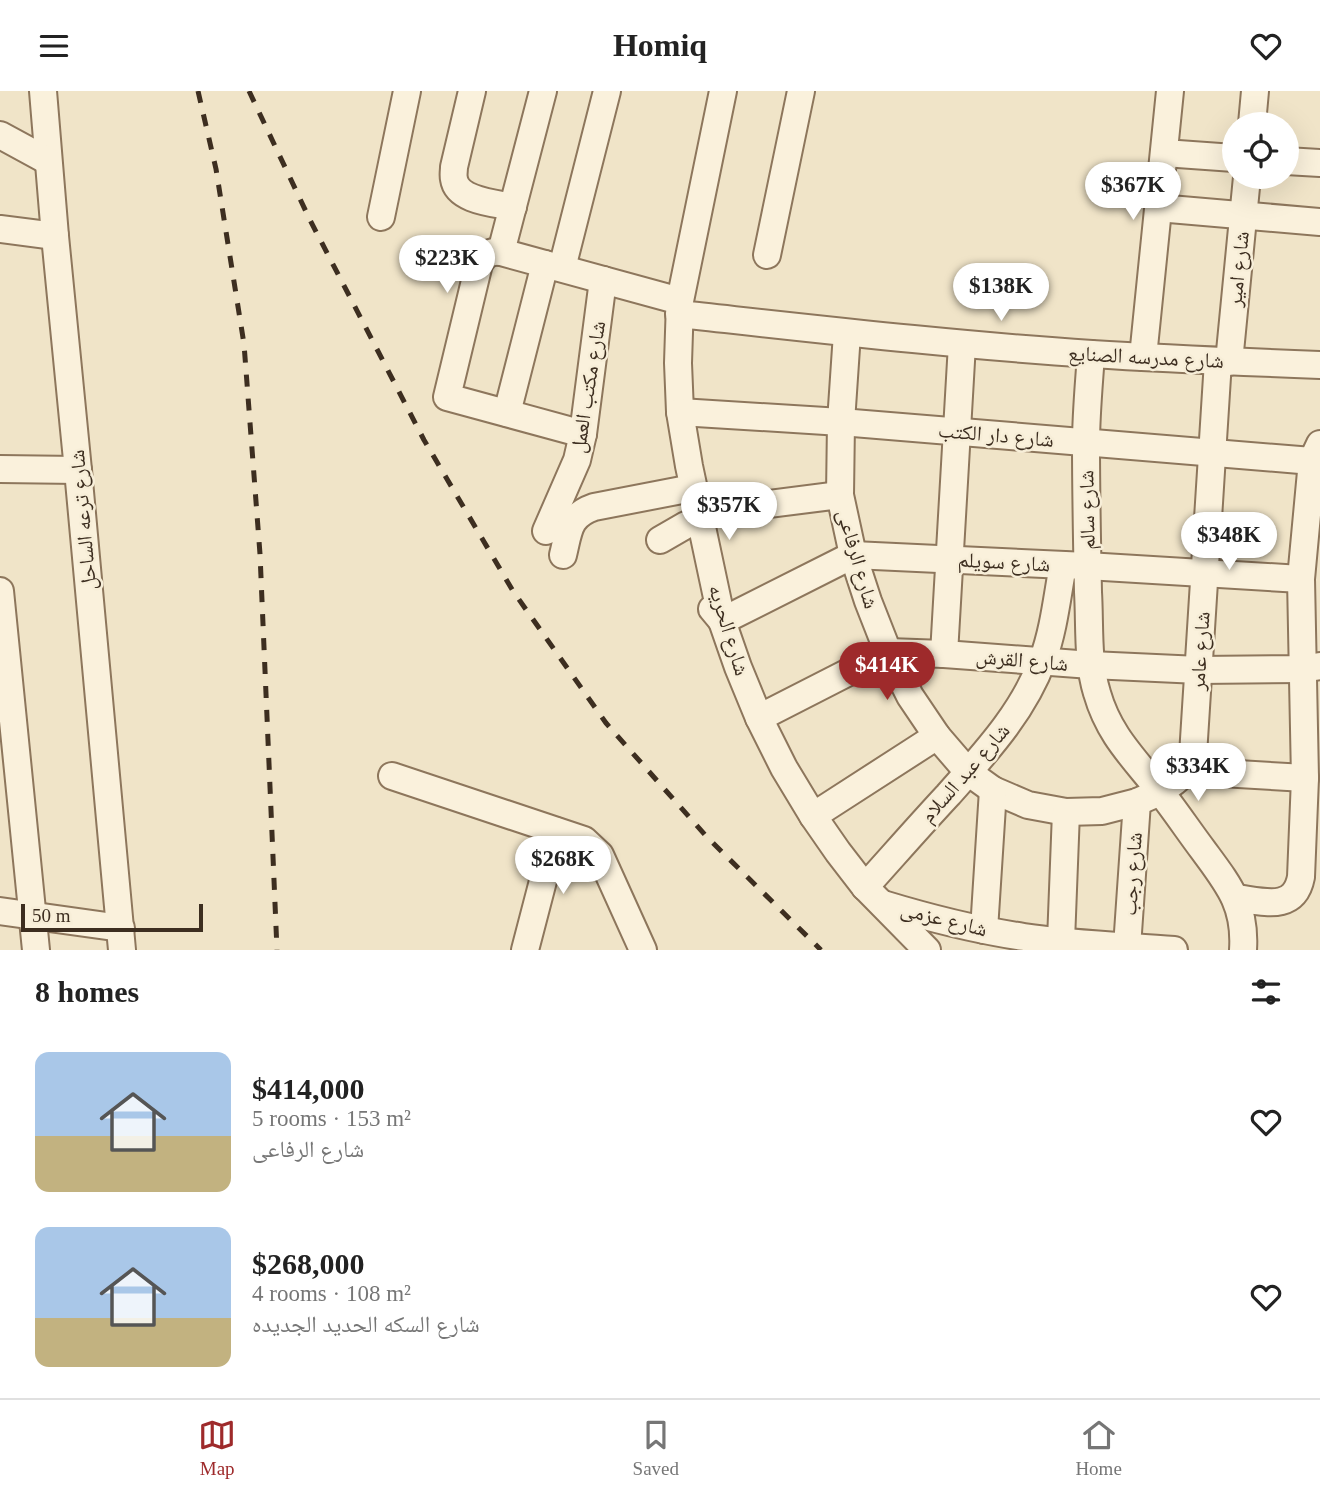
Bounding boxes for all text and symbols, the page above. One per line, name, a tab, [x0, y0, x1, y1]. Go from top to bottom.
icon: menu	[35, 27, 73, 65]
text: Homiq	[613, 27, 707, 63]
icon: heart	[1247, 27, 1285, 65]
map controls	[1222, 112, 1299, 189]
button: locate	[1222, 112, 1299, 189]
pin: $367K	[1084, 163, 1182, 222]
text: $367K	[1101, 172, 1165, 197]
street label: شارع امير	[1222, 230, 1255, 309]
pin: $223K	[398, 235, 496, 295]
text: $223K	[415, 245, 479, 270]
pin: $138K	[952, 264, 1050, 323]
text: $138K	[969, 273, 1033, 298]
street label: شارع مكتب العمل	[566, 319, 611, 455]
street label: شارع مدرسه الصنايع	[1068, 341, 1224, 374]
street label: شارع دار الكتب	[937, 418, 1055, 453]
street label: شارع ترعه الساحل	[65, 449, 102, 591]
street label: شارع سالم	[1074, 470, 1102, 550]
pin: $357K	[680, 483, 778, 542]
text: $357K	[697, 492, 761, 517]
street label: شارع الرفاعى	[831, 507, 884, 612]
pin: $348K	[1180, 512, 1278, 572]
text: $348K	[1197, 522, 1261, 547]
street label: شارع سويلم	[957, 548, 1051, 578]
street label: شارع الحريه	[703, 582, 754, 679]
street label: شارع عامر	[1185, 611, 1216, 692]
pin: $414K	[838, 643, 936, 702]
street label: شارع القرش	[975, 644, 1069, 677]
text: $414K	[855, 652, 919, 677]
street label: شارع عبد السلام	[915, 718, 1016, 829]
pin: $334K	[1149, 743, 1247, 803]
text: $334K	[1166, 753, 1230, 778]
street label: شارع رجب	[1117, 831, 1148, 917]
pin: $268K	[514, 837, 612, 896]
text: $268K	[531, 846, 595, 871]
street label: شارع عزمى	[898, 897, 990, 942]
scale bar	[21, 901, 203, 933]
text: 50 m	[32, 905, 71, 926]
icon: filters	[1247, 973, 1285, 1011]
text: 8 homes	[35, 975, 139, 1008]
text: $414,000	[252, 1072, 365, 1105]
icon: home	[91, 1080, 175, 1164]
icon: heart	[1247, 1103, 1285, 1141]
text: 5 rooms · 153 m²	[252, 1106, 411, 1131]
text: شارع الرفاعى	[252, 1137, 364, 1162]
text: $268,000	[252, 1247, 365, 1280]
icon: home	[91, 1255, 175, 1339]
icon: heart	[1247, 1278, 1285, 1316]
text: 4 rooms · 108 m²	[252, 1281, 411, 1306]
text: شارع السكه الحديد الجديده	[252, 1312, 480, 1337]
tab: Map	[198, 1416, 236, 1480]
tab: Saved	[633, 1416, 679, 1480]
tab: Home	[1075, 1416, 1122, 1480]

